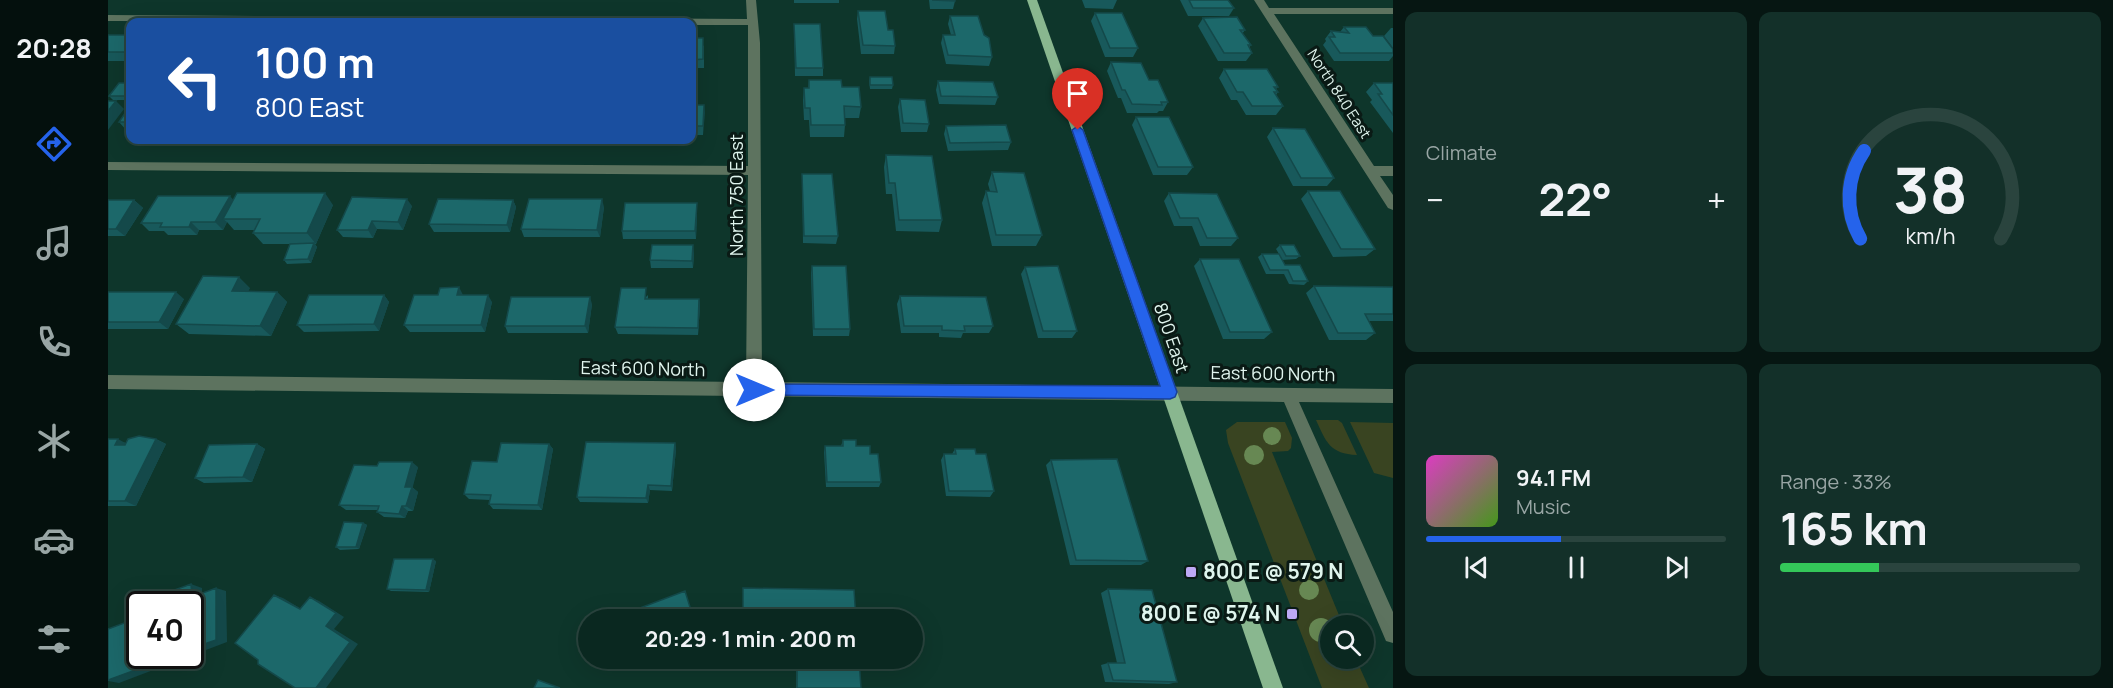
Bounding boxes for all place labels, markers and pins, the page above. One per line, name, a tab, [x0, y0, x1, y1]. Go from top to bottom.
pin	[1052, 68, 1103, 130]
place label: 800 E @ 579 N	[1203, 557, 1343, 585]
marker: 800 E @ 579 N	[1184, 565, 1198, 579]
place label: 800 E @ 574 N	[1141, 599, 1280, 627]
marker: 800 E @ 574 N	[1285, 607, 1299, 621]

